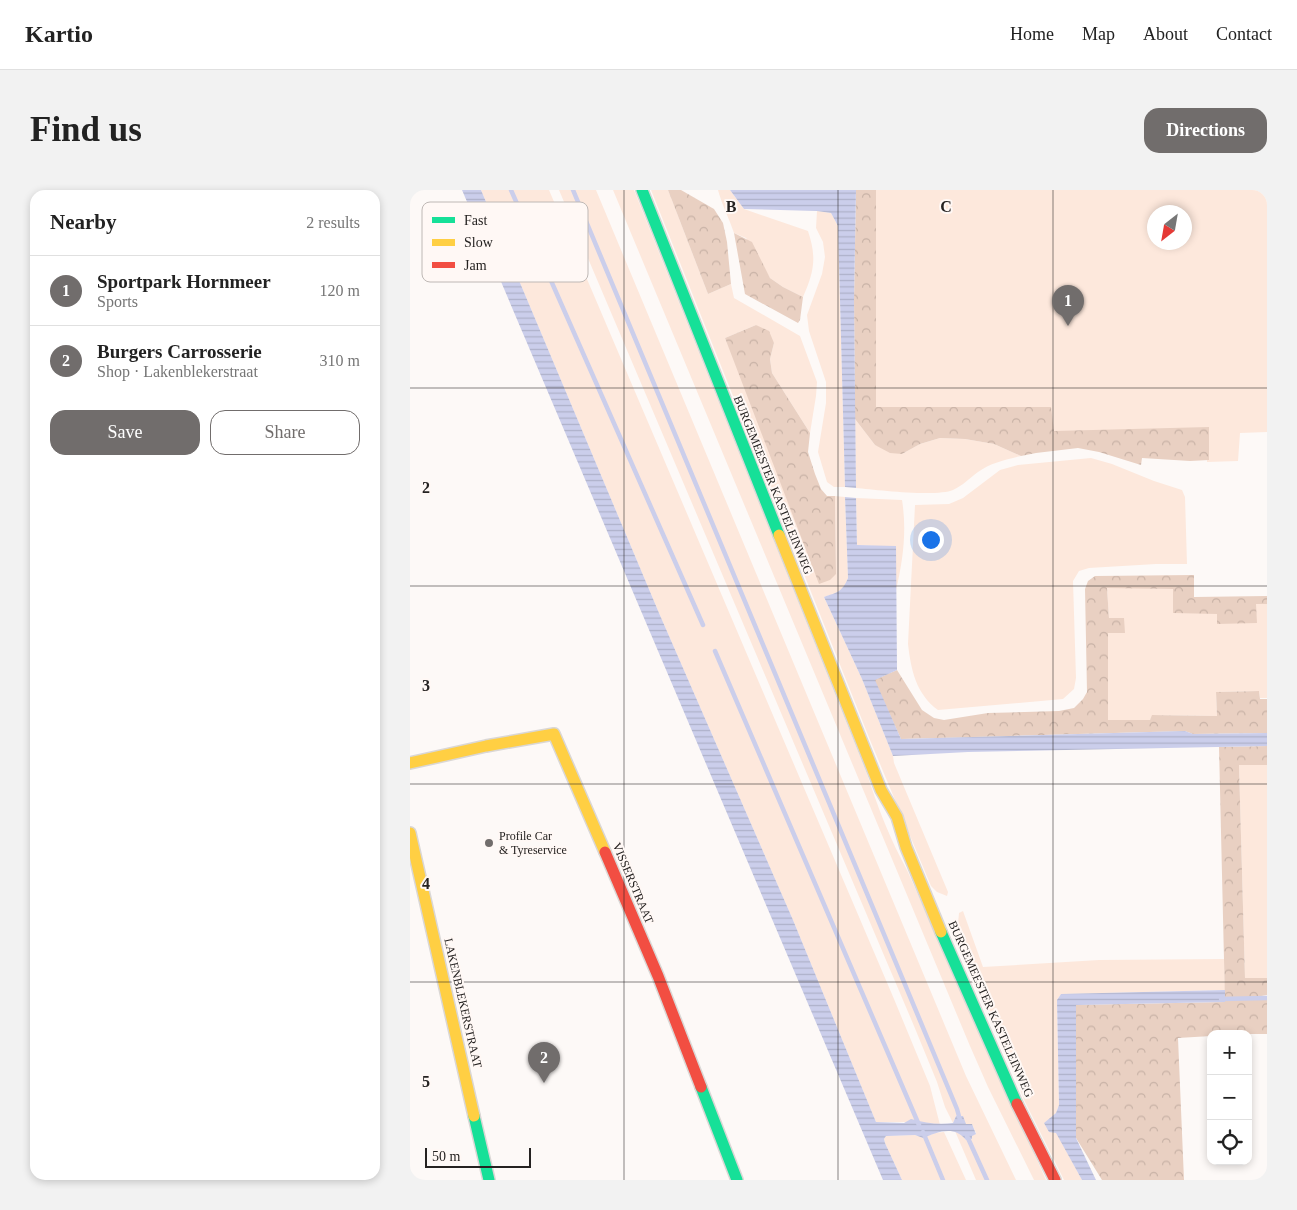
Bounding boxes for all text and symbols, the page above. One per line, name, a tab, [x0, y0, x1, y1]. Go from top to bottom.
text: Kartio	[25, 21, 93, 47]
text: Home	[1010, 24, 1054, 44]
text: Map	[1082, 24, 1115, 44]
text: About	[1143, 24, 1188, 44]
text: Contact	[1216, 24, 1272, 44]
button: Directions	[1144, 108, 1267, 153]
text: Find us	[30, 110, 142, 149]
text: B	[726, 198, 737, 215]
text: C	[940, 198, 952, 215]
legend	[422, 202, 588, 282]
north arrow	[1147, 205, 1192, 250]
text: Nearby	[50, 210, 117, 234]
text: Fast	[464, 213, 487, 228]
text: 2 results	[306, 214, 360, 231]
text: Slow	[464, 235, 494, 250]
text: Jam	[464, 258, 487, 273]
text: Sportpark Hornmeer	[97, 271, 271, 292]
text: 1	[62, 282, 70, 299]
text: 120 m	[320, 282, 360, 299]
pin: 1	[1052, 285, 1084, 326]
text: Sports	[97, 293, 138, 310]
text: Burgers Carrosserie	[97, 341, 262, 362]
text: 2	[62, 352, 70, 369]
text: 310 m	[320, 352, 360, 369]
text: Shop · Lakenblekerstraat	[97, 363, 258, 380]
street label: BURGEMEESTER KASTELEINWEG	[731, 394, 816, 577]
button: Save	[50, 410, 200, 455]
button: Share	[210, 410, 360, 455]
text: 2	[422, 479, 430, 496]
your location	[918, 527, 944, 553]
text: 3	[422, 677, 430, 694]
place label: Profile Car & Tyreservice	[499, 829, 567, 857]
marker: Profile Car & Tyreservice	[483, 837, 495, 849]
street label: VISSERSTRAAT	[610, 840, 657, 926]
text: 4	[422, 875, 430, 892]
street label: BURGEMEESTER KASTELEINWEG	[946, 919, 1037, 1100]
street label: LAKENBLEKERSTRAAT	[441, 937, 485, 1070]
map controls	[1207, 1030, 1252, 1165]
button: +	[1207, 1030, 1252, 1075]
pin: 2	[528, 1042, 560, 1083]
text: 5	[422, 1073, 430, 1090]
button: −	[1207, 1075, 1252, 1120]
button: locate	[1207, 1120, 1252, 1165]
scale bar	[425, 1145, 531, 1168]
text: 50 m	[432, 1149, 460, 1164]

